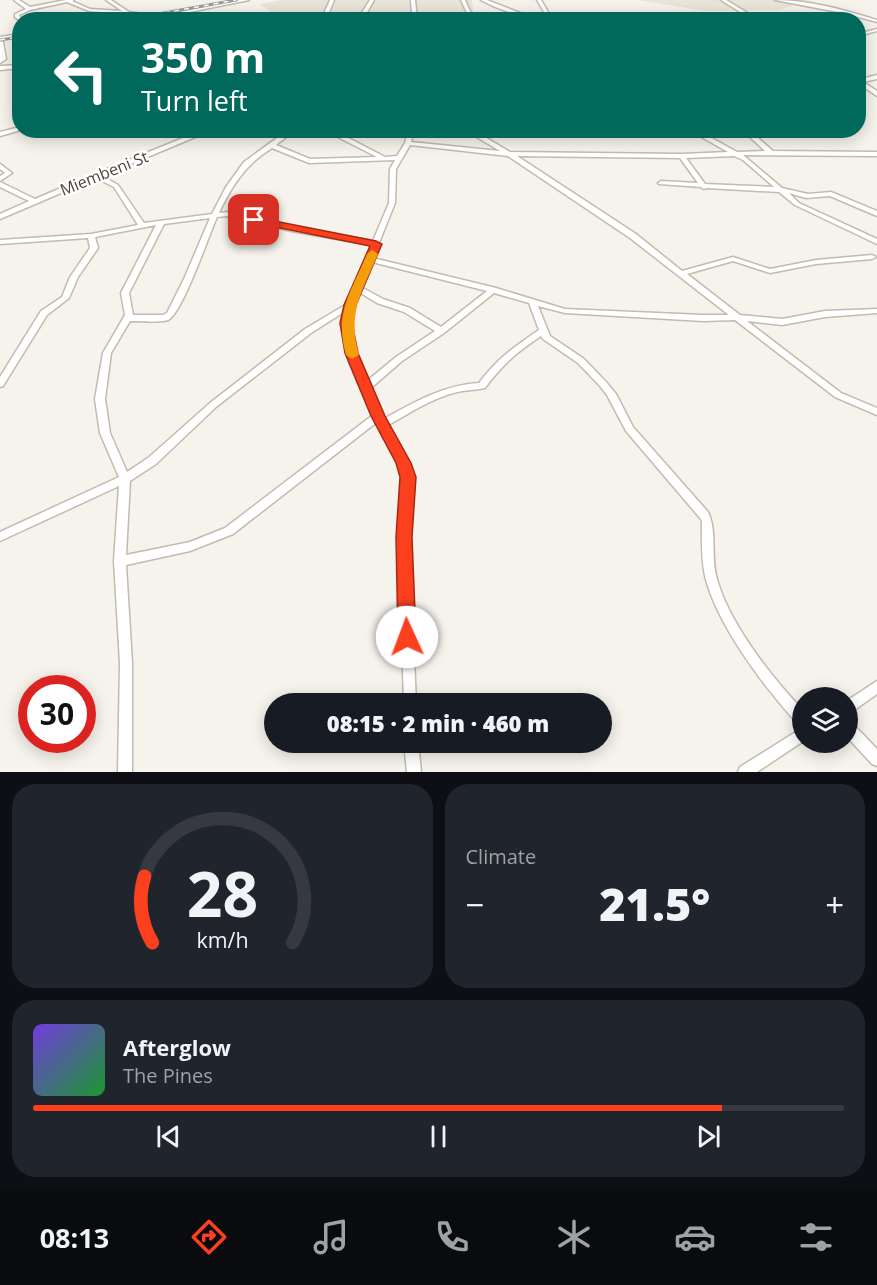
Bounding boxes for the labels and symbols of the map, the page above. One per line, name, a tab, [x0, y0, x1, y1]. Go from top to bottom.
street label: Miembeni St	[57, 145, 152, 201]
pin	[228, 194, 279, 245]
position arrow	[375, 605, 439, 669]
speed limit sign: 30	[18, 675, 96, 753]

